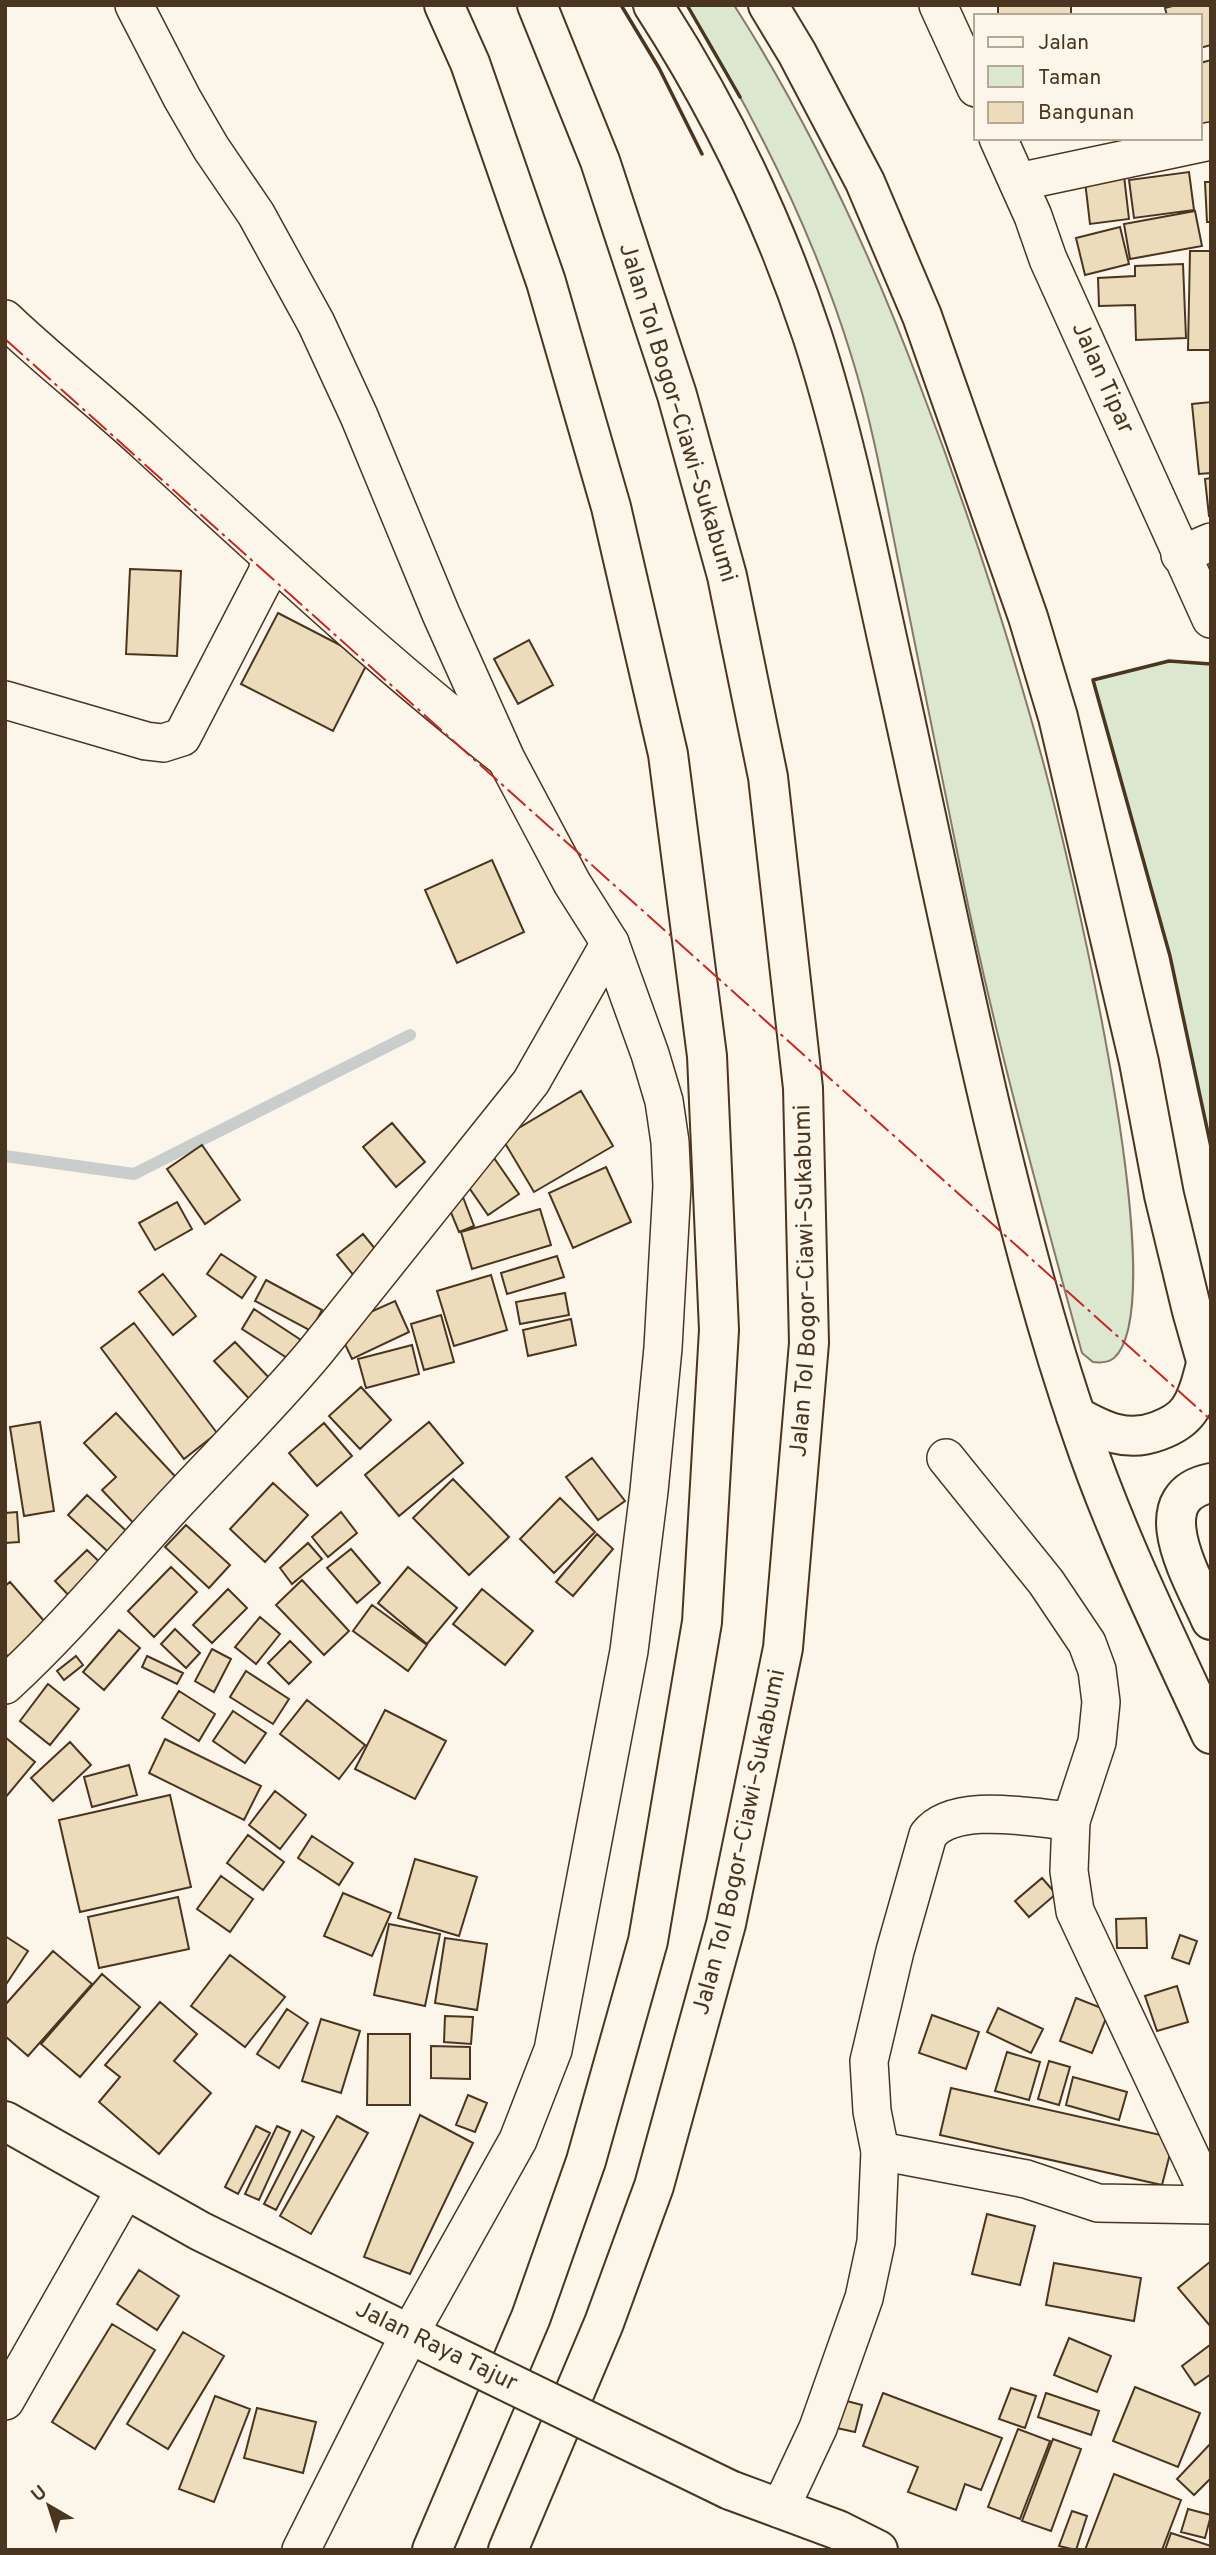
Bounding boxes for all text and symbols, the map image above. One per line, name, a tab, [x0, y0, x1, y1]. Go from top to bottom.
legend	[974, 14, 1202, 140]
text: Jalan	[1038, 30, 1089, 57]
text: Taman	[1038, 65, 1101, 92]
text: Bangunan	[1038, 100, 1134, 127]
street label: Jalan Tol Bogor–Ciawi–Sukabumi	[611, 240, 743, 586]
street label: Jalan Tipar	[1064, 318, 1140, 439]
street label: Jalan Tol Bogor–Ciawi–Sukabumi	[784, 1104, 824, 1459]
street label: Jalan Tol Bogor–Ciawi–Sukabumi	[687, 1667, 793, 2018]
street label: Jalan Raya Tajur	[350, 2295, 522, 2399]
north arrow	[14, 2471, 84, 2541]
text: U	[27, 2481, 52, 2508]

